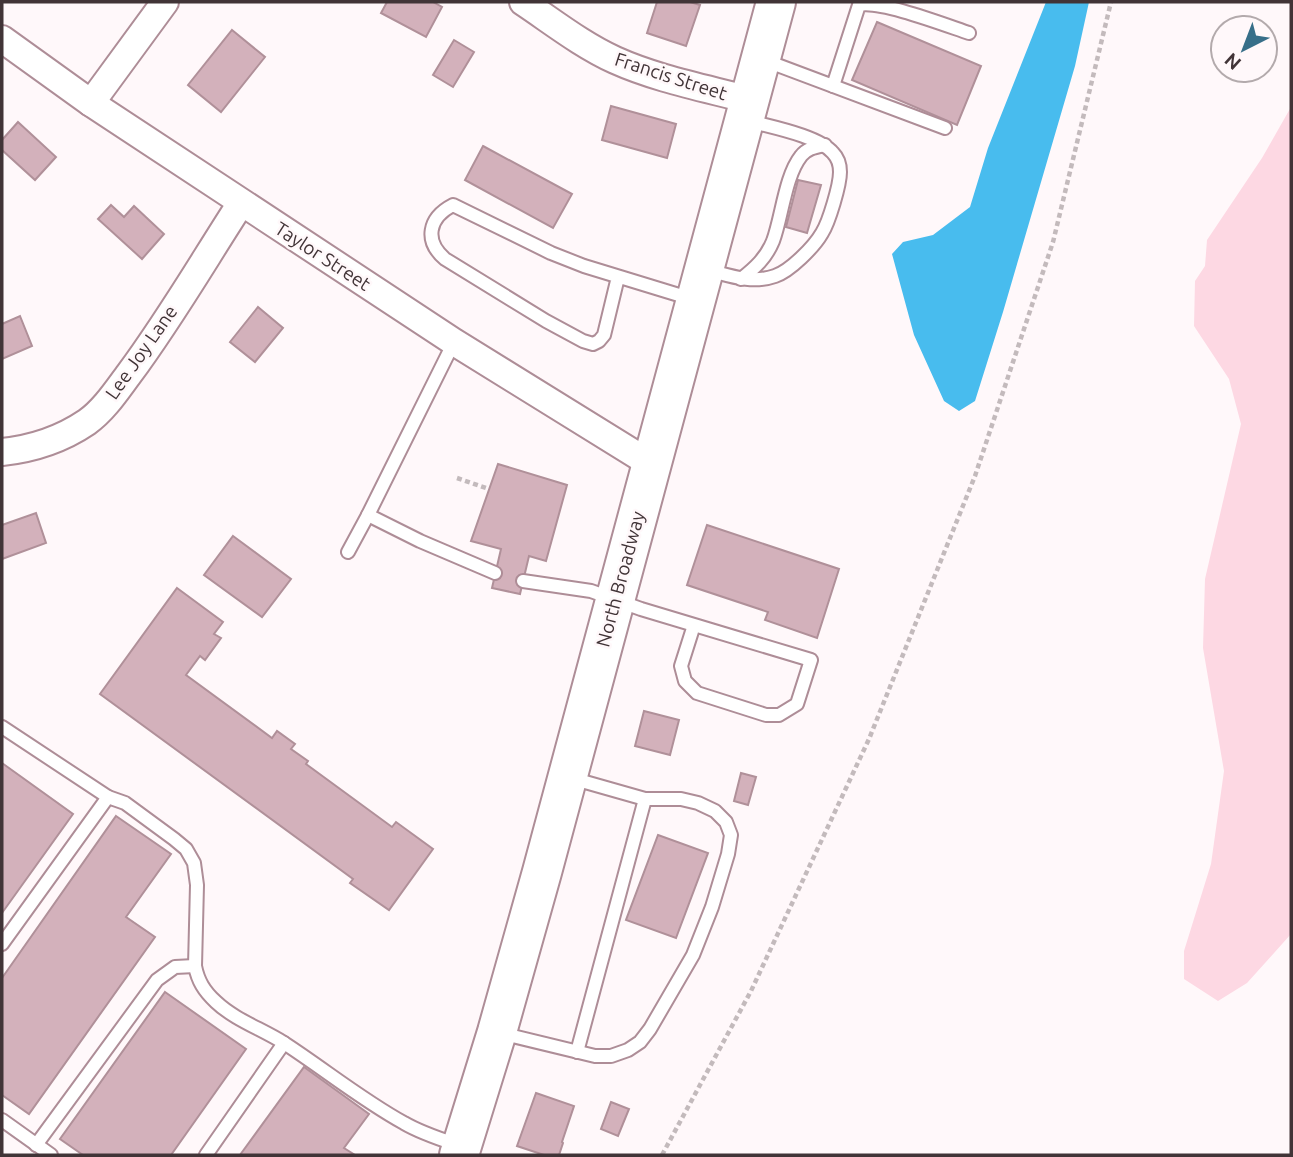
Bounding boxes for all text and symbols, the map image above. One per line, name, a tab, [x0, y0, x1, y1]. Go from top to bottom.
north arrow	[1209, 14, 1279, 84]
street label: Francis Street	[612, 48, 730, 105]
text: N	[1220, 49, 1245, 75]
street label: Taylor Street	[271, 217, 375, 295]
street label: Lee Joy Lane	[101, 301, 181, 403]
street label: North Broadway	[591, 509, 649, 649]

